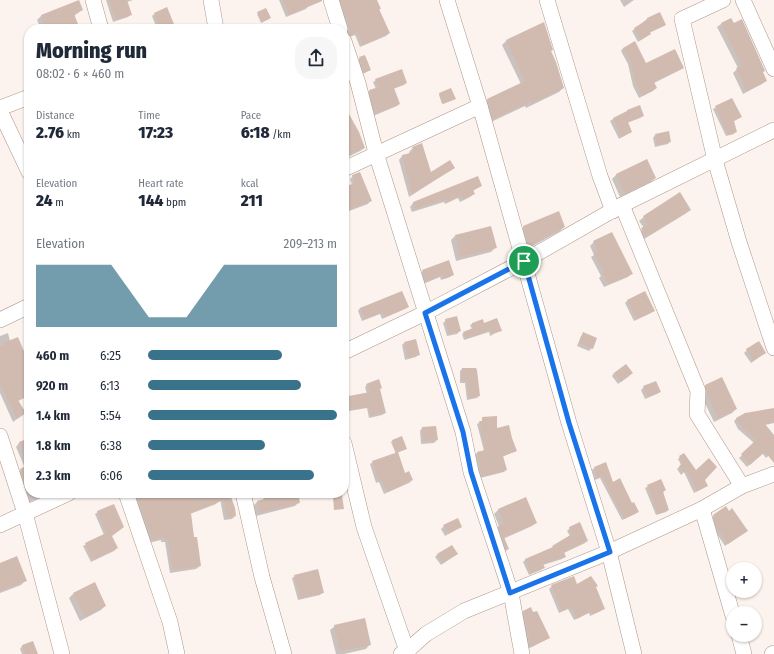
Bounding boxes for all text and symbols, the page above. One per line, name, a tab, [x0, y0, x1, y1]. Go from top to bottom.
text: Morning run	[36, 37, 147, 64]
button: share	[295, 37, 337, 79]
text: 08:02 · 6 × 460 m	[36, 66, 124, 81]
text: Distance	[36, 109, 75, 122]
text: Time	[138, 109, 160, 122]
text: Pace	[241, 109, 261, 122]
text: 2.76	[36, 122, 64, 143]
text: 17:23	[138, 122, 173, 143]
text: 6:18	[241, 122, 270, 143]
text: km	[64, 128, 80, 141]
text: /km	[270, 128, 291, 141]
text: Elevation	[36, 177, 77, 190]
text: Heart rate	[138, 177, 184, 190]
text: kcal	[241, 177, 258, 190]
text: 24	[36, 190, 53, 211]
text: 144	[138, 190, 164, 211]
text: 211	[241, 190, 263, 211]
text: m	[53, 196, 64, 209]
text: bpm	[164, 196, 186, 209]
text: Elevation	[36, 236, 85, 251]
text: 209–213 m	[283, 236, 337, 251]
pin	[507, 244, 541, 278]
icon: arrive	[513, 250, 535, 272]
text: 460 m	[36, 348, 69, 363]
text: 6:25	[100, 348, 121, 363]
text: 920 m	[36, 378, 68, 393]
text: 6:13	[100, 378, 120, 393]
text: 1.4 km	[36, 408, 70, 423]
text: 5:54	[100, 408, 121, 423]
text: 1.8 km	[36, 438, 71, 453]
text: 6:38	[100, 438, 122, 453]
text: 2.3 km	[36, 468, 71, 483]
text: 6:06	[100, 468, 122, 483]
map controls	[726, 562, 762, 642]
button: +	[726, 562, 762, 598]
button: −	[726, 606, 762, 642]

